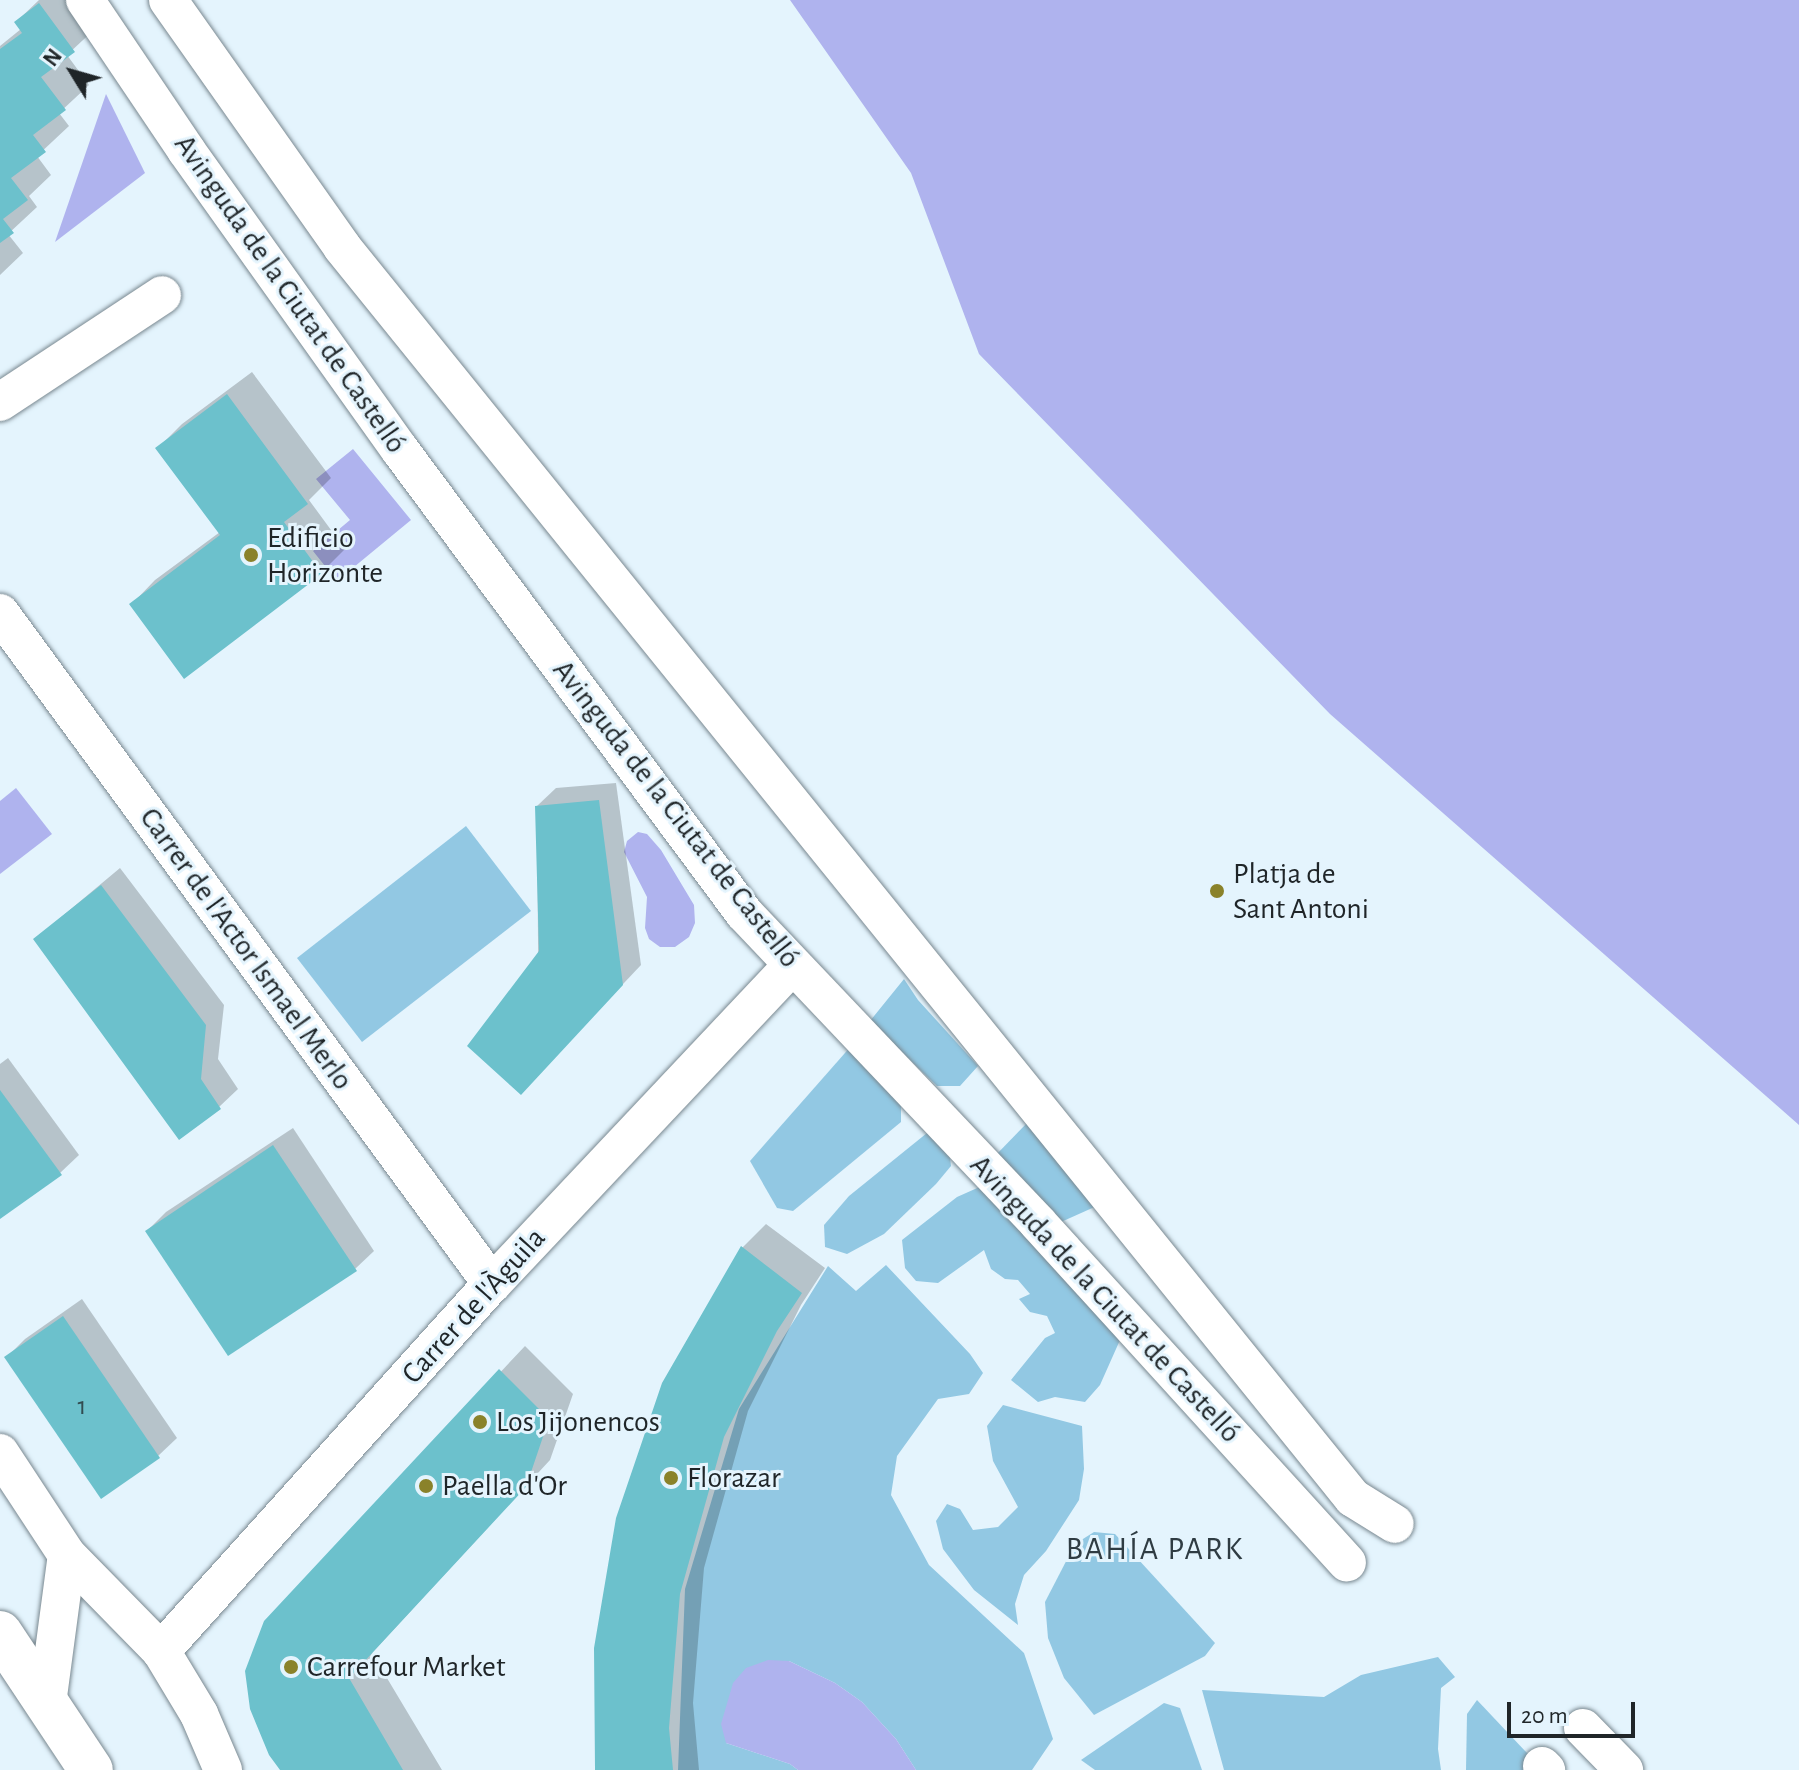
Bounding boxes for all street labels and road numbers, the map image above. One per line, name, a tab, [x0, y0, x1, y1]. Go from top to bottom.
street label: Avinguda de la Ciutat de Castelló	[166, 128, 414, 460]
street label: Avinguda de la Ciutat de Castelló	[545, 653, 807, 975]
street label: Carrer de l'Actor Ismael Merlo	[132, 801, 360, 1097]
street label: Avinguda de la Ciutat de Castelló	[962, 1148, 1248, 1450]
street label: Carrer de l'Àguila	[394, 1221, 554, 1391]

